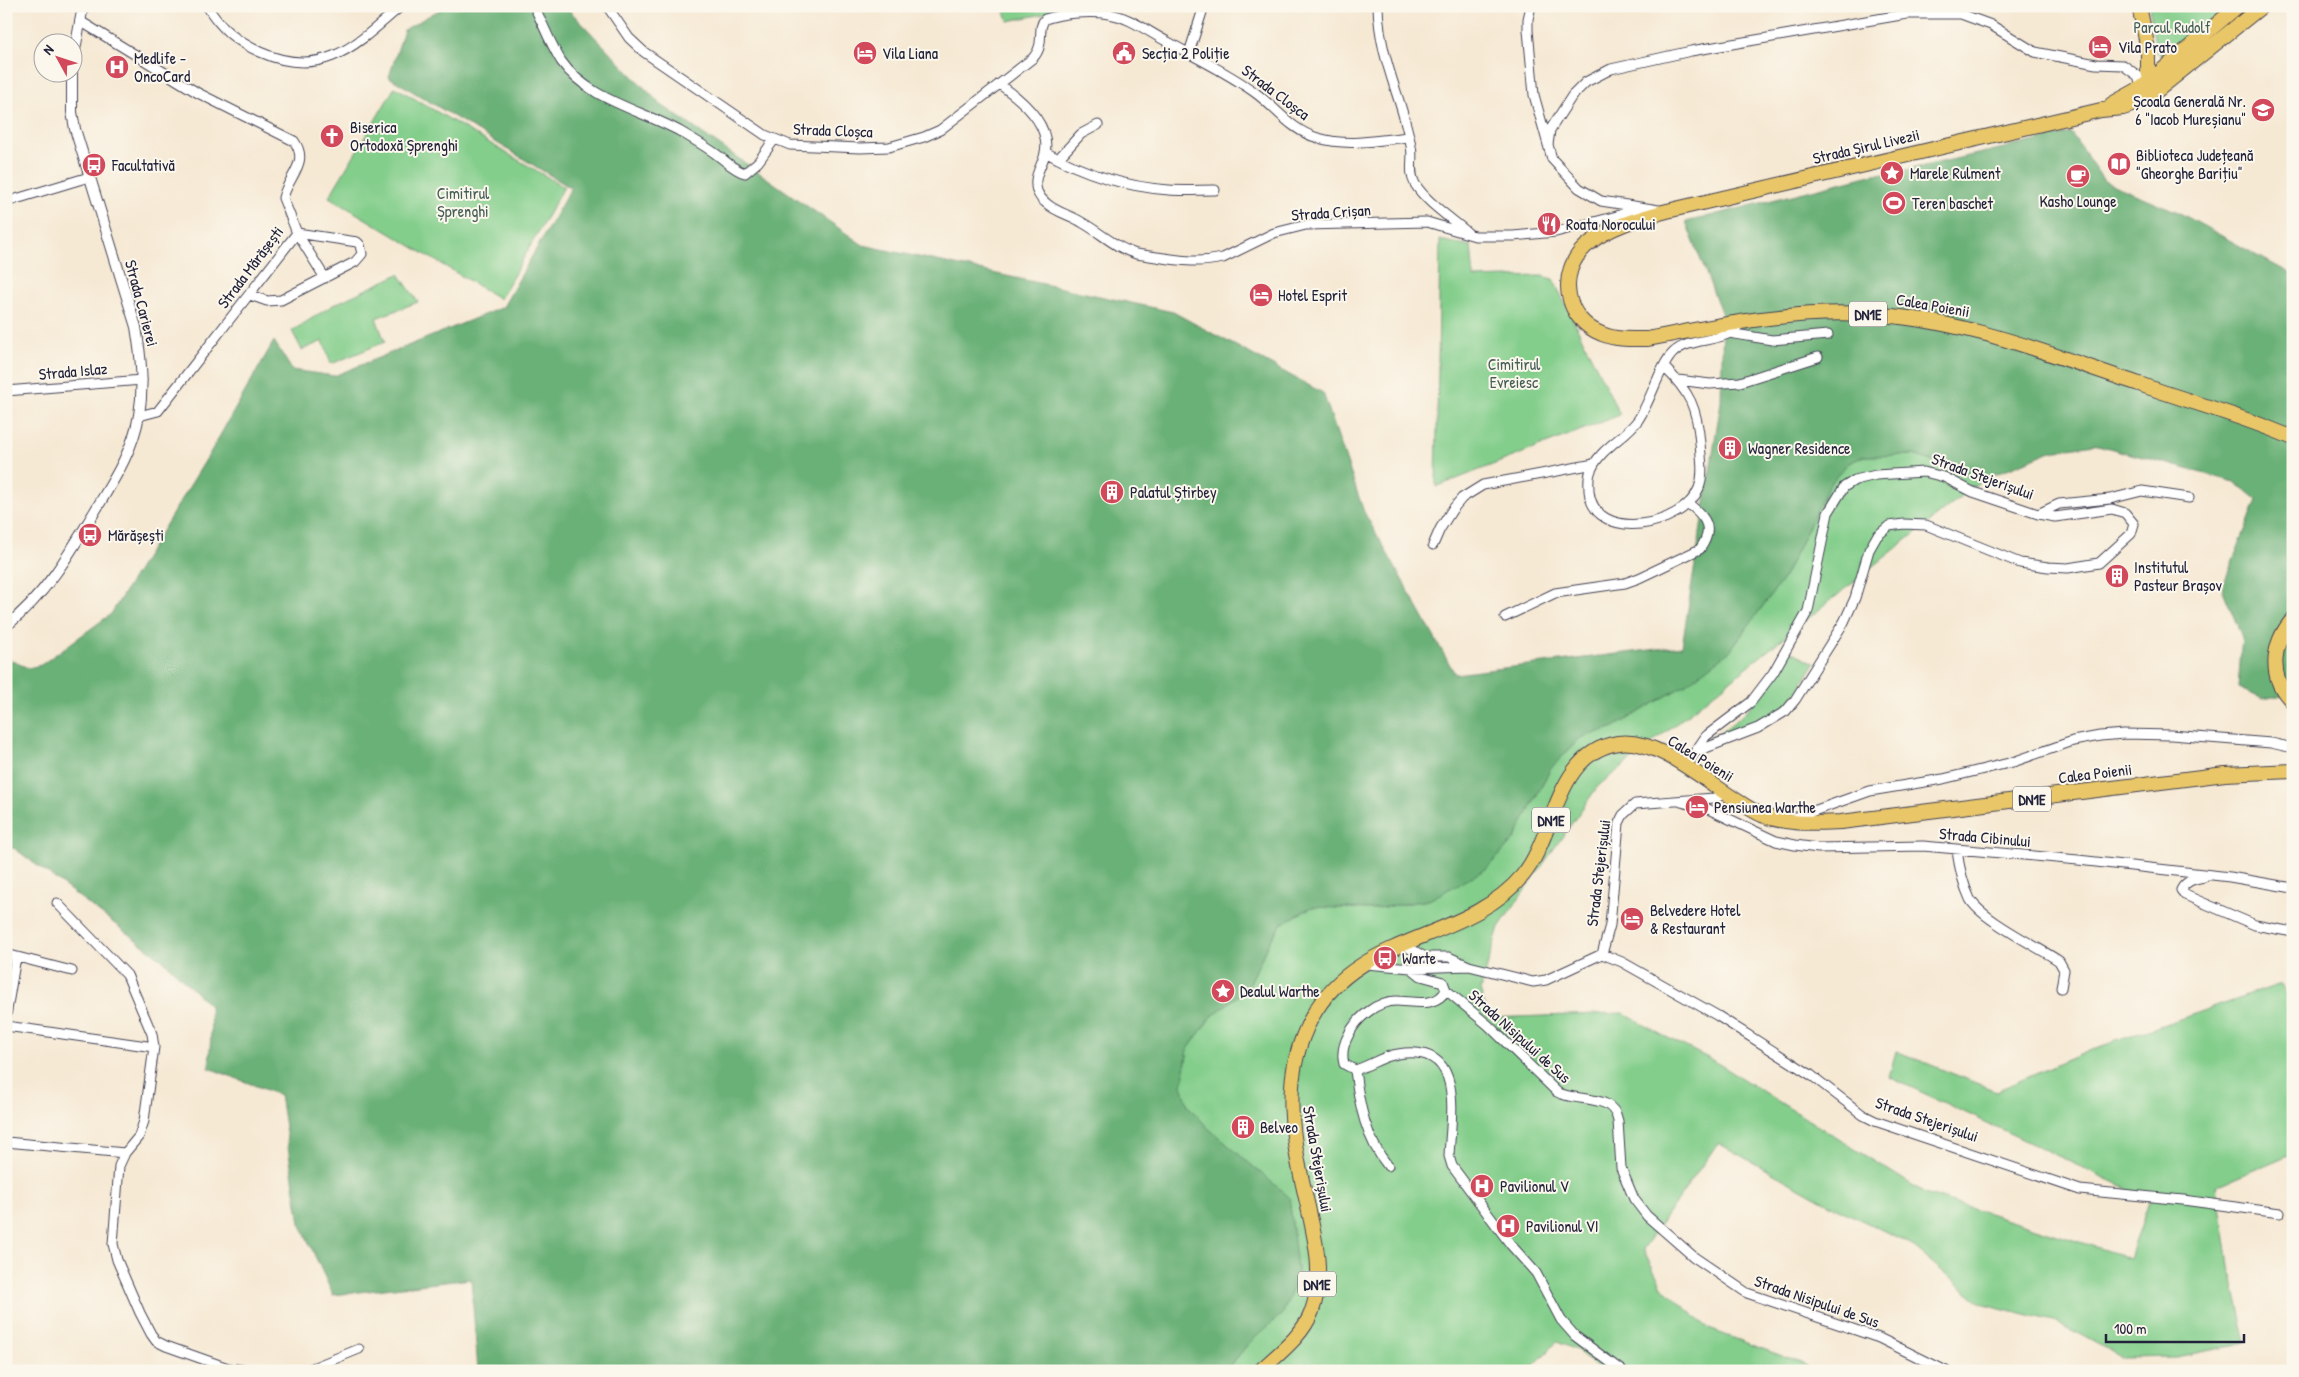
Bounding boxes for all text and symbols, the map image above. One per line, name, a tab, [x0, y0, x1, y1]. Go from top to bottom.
park label: Parcul Rudolf	[2133, 16, 2211, 38]
north arrow	[32, 32, 82, 82]
hotel icon: Vila Prato	[2087, 34, 2113, 60]
place label: Vila Prato	[2118, 36, 2177, 58]
text: N	[38, 40, 58, 58]
hotel icon: Vila Liana	[852, 40, 878, 66]
public building icon: Secția 2 Poliție	[1111, 40, 1137, 66]
place label: Vila Liana	[882, 42, 938, 64]
place label: Secția 2 Poliție	[1142, 42, 1230, 64]
place label: Medlife - OncoCard	[134, 47, 190, 87]
hospital icon: Medlife - OncoCard	[104, 54, 130, 80]
street label: Strada Cloșca	[1238, 59, 1314, 125]
place label: Școala Generală Nr. 6 "Iacob Mureșianu"	[2133, 90, 2246, 130]
school or university icon: Școala Generală Nr. 6 "Iacob Mureșianu"	[2250, 97, 2276, 123]
place label: Biserica Ortodoxă Șprenghi	[350, 116, 458, 156]
street label: Strada Cloșca	[793, 118, 873, 142]
church icon: Biserica Ortodoxă Șprenghi	[319, 123, 345, 149]
street label: Strada Șirul Livezii	[1810, 123, 1922, 169]
place label: Biblioteca Județeană "Gheorghe Barițiu"	[2136, 144, 2253, 184]
library icon: Biblioteca Județeană "Gheorghe Barițiu"	[2106, 151, 2132, 177]
bus stop icon: Facultativă	[81, 152, 107, 178]
place label: Facultativă	[111, 154, 175, 176]
place icon: Marele Rulment	[1879, 160, 1905, 186]
place label: Marele Rulment	[1910, 162, 2001, 184]
cafe icon: Kasho Lounge	[2065, 163, 2091, 189]
park label: Cimitirul Șprenghi	[437, 182, 490, 222]
sports icon: Teren baschet	[1881, 190, 1907, 216]
place label: Kasho Lounge	[2039, 190, 2117, 212]
place label: Teren baschet	[1912, 192, 1994, 214]
street label: Strada Crișan	[1291, 198, 1371, 226]
restaurant icon: Roata Norocului	[1536, 211, 1562, 237]
place label: Roata Norocului	[1566, 213, 1656, 235]
street label: Strada Mărășești	[212, 221, 288, 313]
street label: Strada Carierei	[120, 257, 164, 349]
hotel icon: Hotel Esprit	[1248, 282, 1274, 308]
place label: Hotel Esprit	[1278, 284, 1348, 306]
street label: Calea Poienii	[1895, 288, 1971, 322]
road number: DN1E	[1849, 302, 1887, 326]
park label: Cimitirul Evreiesc	[1488, 353, 1541, 393]
street label: Strada Islaz	[38, 357, 108, 385]
building icon: Wagner Residence	[1717, 435, 1743, 461]
place label: Wagner Residence	[1748, 437, 1851, 459]
street label: Strada Stejerișului	[1929, 447, 2037, 505]
building icon: Palatul Știrbey	[1099, 479, 1125, 505]
place label: Palatul Știrbey	[1130, 481, 1217, 503]
bus stop icon: Mărășești	[77, 522, 103, 548]
place label: Mărășești	[108, 524, 164, 546]
place label: Institutul Pasteur Brașov	[2134, 556, 2222, 596]
building icon: Institutul Pasteur Brașov	[2104, 563, 2130, 589]
street label: Calea Poienii	[1664, 729, 1738, 787]
street label: Calea Poienii	[2057, 758, 2133, 788]
road number: DN1E	[2013, 786, 2051, 812]
hotel icon: Pensiunea Warthe	[1684, 794, 1710, 820]
place label: Pensiunea Warthe	[1714, 796, 1817, 818]
road number: DN1E	[1532, 808, 1570, 832]
street label: Strada Stejerișului	[1581, 818, 1615, 928]
street label: Strada Cibinului	[1938, 822, 2032, 852]
place label: Belvedere Hotel & Restaurant	[1650, 899, 1741, 939]
hotel icon: Belvedere Hotel & Restaurant	[1619, 906, 1645, 932]
bus stop icon: Warte	[1372, 945, 1398, 971]
place label: Warte	[1402, 947, 1437, 969]
place icon: Dealul Warthe	[1210, 978, 1236, 1004]
place label: Dealul Warthe	[1240, 980, 1320, 1002]
street label: Strada Nisipului de Sus	[1464, 984, 1576, 1088]
street label: Strada Stejerișului	[1873, 1091, 1981, 1147]
street label: Strada Stejerișului	[1298, 1104, 1338, 1214]
building icon: Belveo	[1230, 1114, 1256, 1140]
place label: Belveo	[1260, 1116, 1299, 1138]
hospital icon: Pavilionul V	[1469, 1173, 1495, 1199]
place label: Pavilionul V	[1500, 1175, 1569, 1197]
hospital icon: Pavilionul VI	[1495, 1213, 1521, 1239]
place label: Pavilionul VI	[1526, 1215, 1599, 1237]
street label: Strada Nisipului de Sus	[1752, 1269, 1882, 1333]
road number: DN1E	[1298, 1272, 1336, 1296]
scale bar	[2106, 1312, 2244, 1344]
text: 100 m	[2114, 1318, 2147, 1339]

